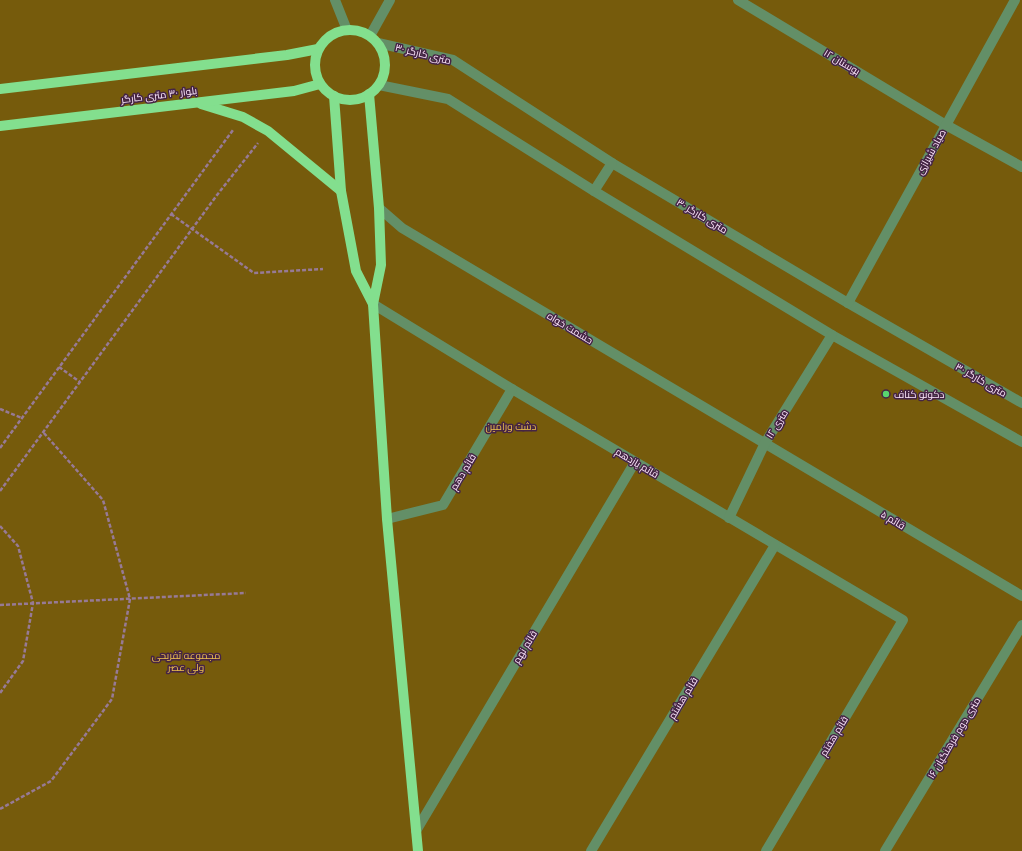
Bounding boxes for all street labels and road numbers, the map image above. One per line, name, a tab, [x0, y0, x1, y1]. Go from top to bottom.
street label: ۳۰ متری کارگر	[394, 41, 452, 67]
street label: بوستان ۱۲	[821, 46, 863, 78]
street label: بلوار ۳۰ متری کارگر	[119, 84, 198, 106]
street label: صیاد شیرازی	[913, 127, 949, 177]
street label: ۳۰ متری کارگر	[674, 196, 730, 236]
street label: حشمت خواه	[545, 309, 595, 347]
street label: ۳۰ متری کارگر	[953, 360, 1009, 400]
street label: ۱۲ متری	[763, 407, 791, 441]
street label: قائم یازدهم	[612, 445, 661, 482]
street label: قائم دهم	[447, 451, 480, 493]
street label: قائم ۵	[878, 508, 908, 533]
street label: قائم نهم	[510, 628, 541, 667]
street label: قائم هشتم	[665, 675, 701, 722]
street label: ۱۶ متری دوم فرهنگیان	[925, 695, 984, 782]
street label: قائم هفتم	[817, 714, 852, 759]

